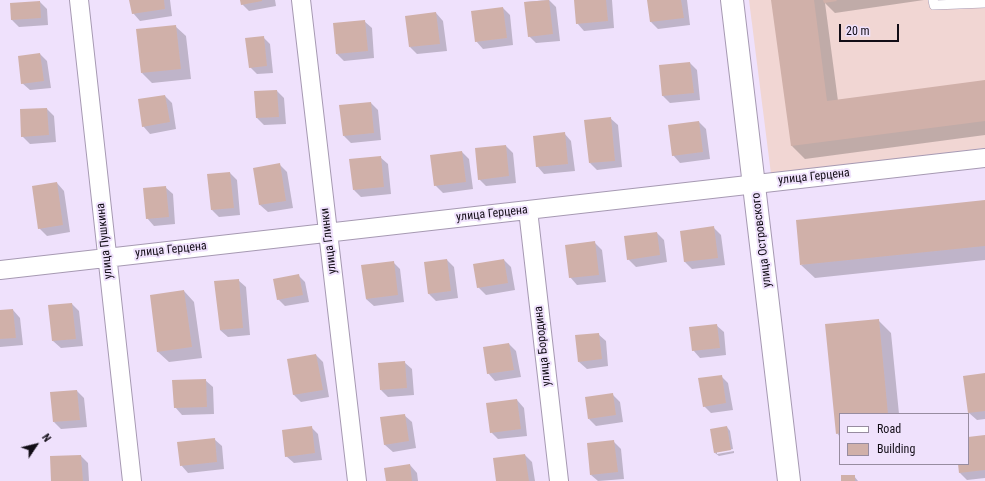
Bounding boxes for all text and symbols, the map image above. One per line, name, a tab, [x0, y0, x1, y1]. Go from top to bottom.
scale bar	[841, 16, 901, 42]
text: 20 m	[846, 24, 870, 38]
street label: улица Герцена	[778, 166, 850, 188]
street label: улица Островского	[749, 192, 775, 288]
street label: улица Пушкина	[94, 202, 116, 280]
street label: улица Герцена	[456, 203, 528, 225]
street label: улица Глинки	[318, 207, 340, 275]
street label: улица Герцена	[135, 239, 207, 261]
street label: улица Бородина	[532, 305, 554, 387]
legend	[839, 413, 969, 465]
text: Road	[877, 422, 901, 436]
north arrow	[16, 425, 56, 465]
text: N	[39, 431, 53, 444]
text: Building	[877, 442, 915, 456]

